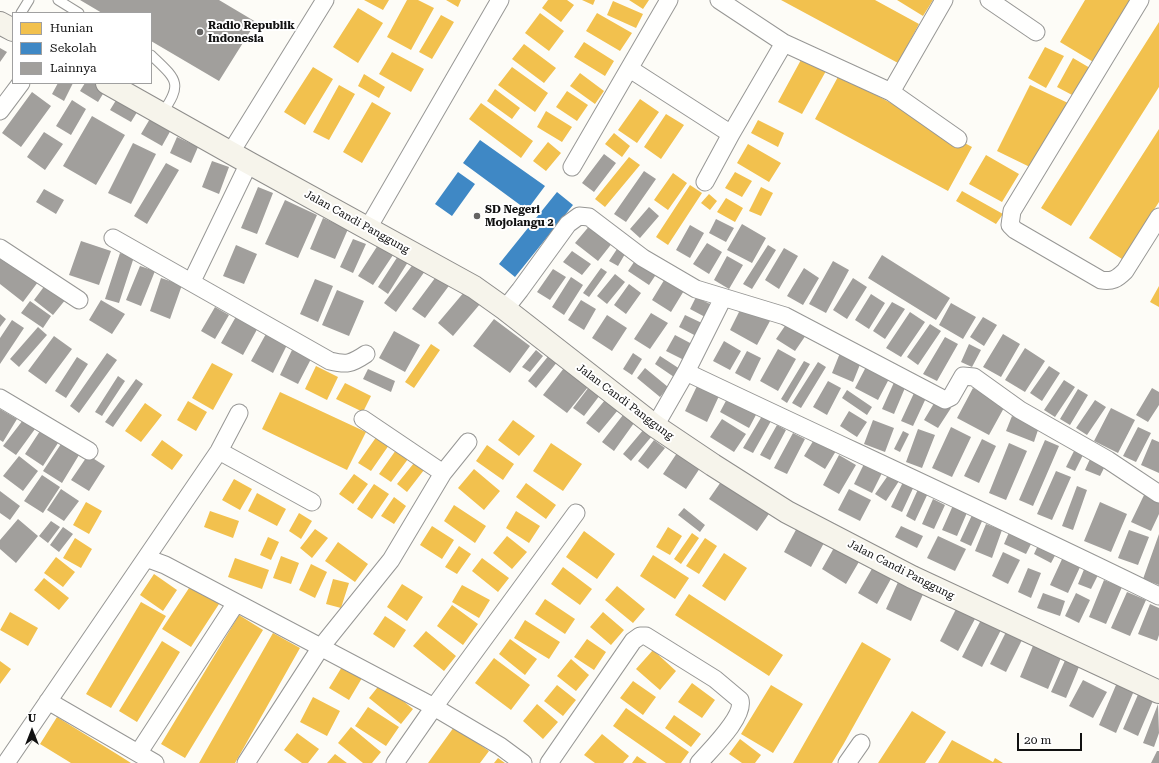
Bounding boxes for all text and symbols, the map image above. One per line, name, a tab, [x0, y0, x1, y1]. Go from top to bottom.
legend	[12, 12, 152, 84]
place label: Radio Republik Indonesia	[208, 19, 295, 45]
text: Hunian	[50, 21, 93, 35]
marker: Radio Republik Indonesia	[195, 27, 205, 37]
text: Sekolah	[50, 41, 97, 55]
text: Lainnya	[50, 61, 97, 75]
street label: Jalan Candi Panggung	[302, 188, 412, 256]
place label: SD Negeri Mojolangu 2	[485, 203, 554, 229]
marker: SD Negeri Mojolangu 2	[472, 211, 482, 221]
street label: Jalan Candi Panggung	[574, 361, 676, 443]
street label: Jalan Candi Panggung	[845, 537, 957, 603]
north arrow	[12, 711, 52, 751]
text: U	[28, 712, 36, 725]
scale bar	[1019, 725, 1084, 751]
text: 20 m	[1024, 733, 1051, 747]

